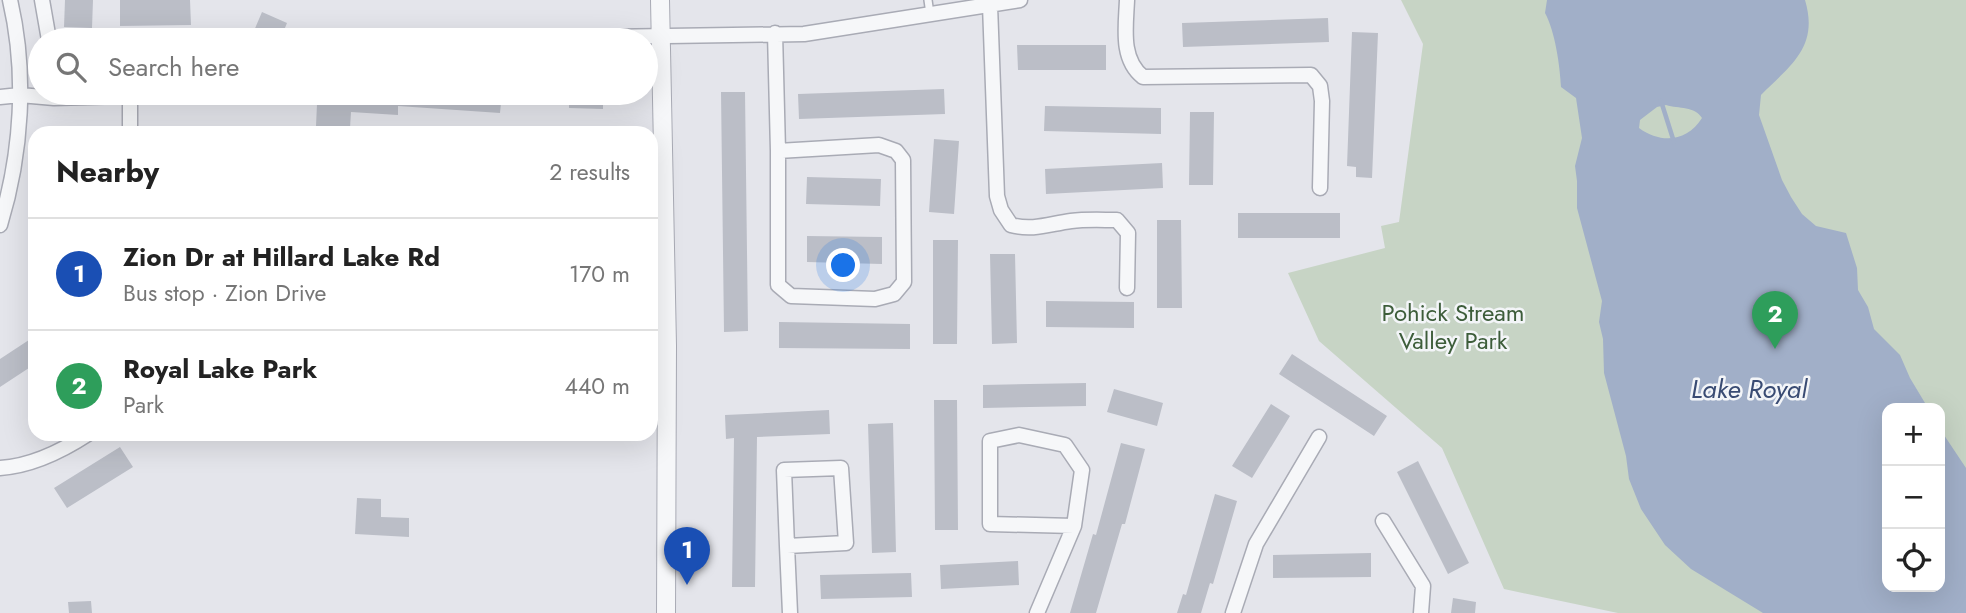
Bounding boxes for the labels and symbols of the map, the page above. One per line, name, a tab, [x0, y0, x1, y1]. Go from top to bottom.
your location	[826, 248, 860, 282]
pin: 2	[1752, 291, 1798, 349]
park label: Pohick Stream Valley Park	[1381, 295, 1525, 358]
water label: Lake Royal	[1691, 370, 1808, 408]
pin: 1	[664, 527, 710, 585]

